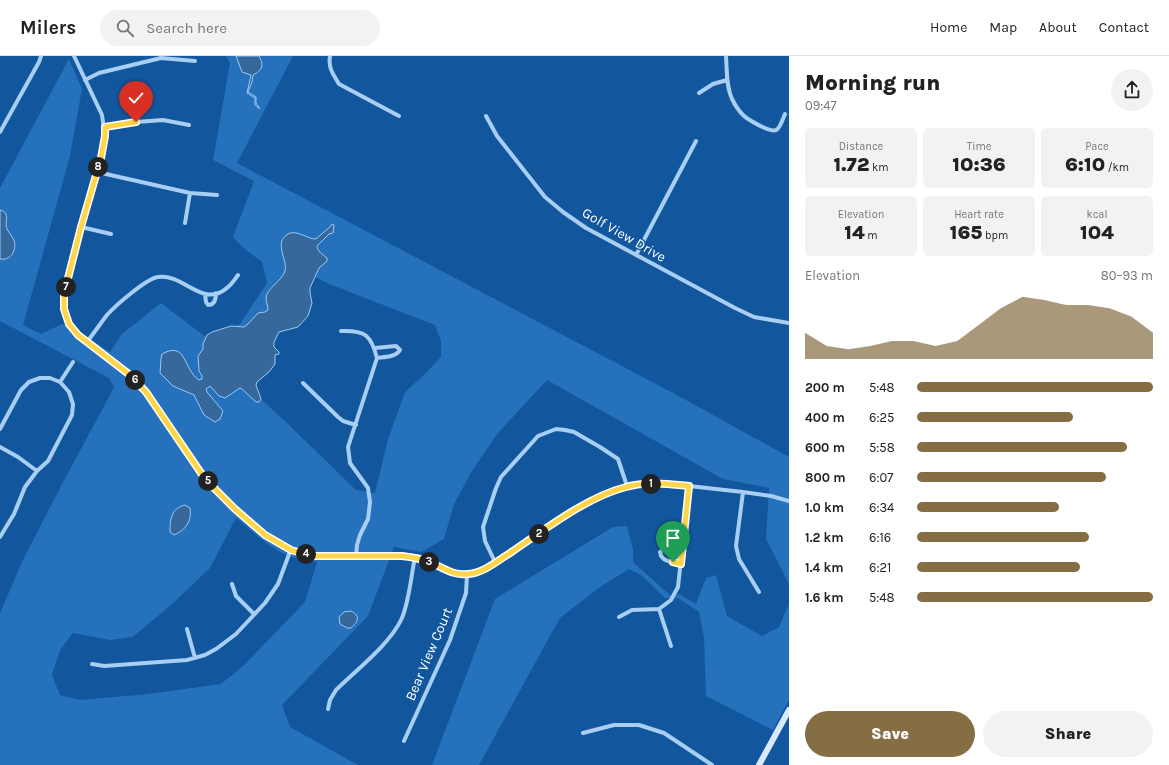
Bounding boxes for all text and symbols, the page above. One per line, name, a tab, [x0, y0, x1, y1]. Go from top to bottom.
search box	[100, 10, 380, 46]
text: Milers	[20, 17, 76, 39]
icon: search	[114, 17, 136, 39]
text: Search here	[146, 19, 227, 37]
text: Home	[930, 19, 967, 36]
text: Map	[989, 19, 1017, 36]
text: About	[1039, 19, 1077, 36]
text: Contact	[1099, 19, 1149, 36]
button: share	[1111, 69, 1153, 111]
text: Morning run	[805, 70, 940, 96]
pin	[119, 81, 153, 122]
icon: check	[125, 87, 147, 109]
text: 09:47	[805, 98, 837, 113]
text: Distance	[839, 140, 883, 153]
text: Time	[967, 140, 991, 153]
text: Pace	[1085, 140, 1109, 153]
text: 1.72	[833, 153, 869, 176]
text: 10:36	[952, 153, 1006, 176]
text: 6:10	[1065, 153, 1105, 176]
pin: 8	[88, 157, 108, 177]
text: 8	[94, 160, 102, 173]
text: km	[869, 161, 889, 174]
text: /km	[1105, 161, 1129, 174]
street label: Golf View Drive	[579, 204, 669, 266]
text: Elevation	[838, 208, 884, 221]
text: Heart rate	[954, 208, 1004, 221]
text: kcal	[1086, 208, 1108, 221]
text: 14	[844, 221, 865, 244]
text: 165	[950, 221, 982, 244]
text: 104	[1080, 221, 1114, 244]
text: m	[865, 229, 878, 242]
text: bpm	[982, 229, 1008, 242]
text: Elevation	[805, 268, 860, 283]
text: 80–93 m	[1101, 268, 1153, 283]
pin: 7	[56, 277, 76, 297]
text: 7	[63, 280, 69, 293]
pin: 6	[125, 370, 145, 390]
text: 6	[132, 373, 138, 386]
text: 200 m	[805, 380, 845, 395]
text: 5:48	[869, 380, 895, 395]
text: 400 m	[805, 410, 845, 425]
text: 6:25	[869, 410, 894, 425]
text: 600 m	[805, 440, 845, 455]
text: 5:58	[869, 440, 895, 455]
text: 800 m	[805, 470, 845, 485]
text: 6:07	[869, 470, 893, 485]
pin: 5	[198, 471, 218, 491]
text: 5	[205, 474, 211, 487]
pin: 1	[641, 474, 661, 494]
text: 1	[649, 477, 653, 490]
text: 1.0 km	[805, 500, 844, 515]
text: 6:34	[869, 500, 894, 515]
pin	[656, 521, 690, 562]
pin: 2	[529, 524, 549, 544]
text: 2	[536, 527, 542, 540]
icon: arrive	[662, 527, 684, 549]
text: 1.2 km	[805, 530, 844, 545]
text: 6:16	[869, 530, 891, 545]
pin: 4	[296, 544, 316, 564]
text: 4	[303, 547, 309, 560]
pin: 3	[419, 552, 439, 572]
text: 3	[426, 555, 432, 568]
text: 1.4 km	[805, 560, 843, 575]
text: 6:21	[869, 560, 891, 575]
text: 1.6 km	[805, 590, 844, 605]
text: 5:48	[869, 590, 895, 605]
street label: Bear View Court	[402, 605, 456, 703]
button: Save	[805, 711, 975, 757]
button: Share	[983, 711, 1153, 757]

